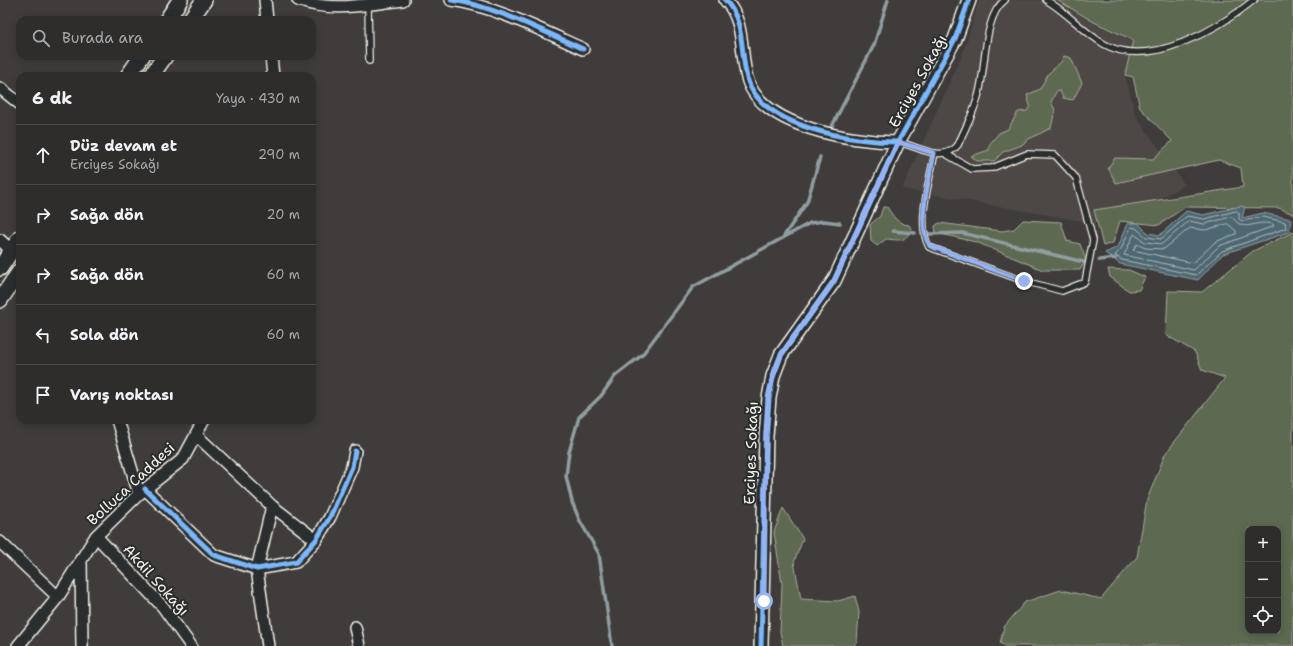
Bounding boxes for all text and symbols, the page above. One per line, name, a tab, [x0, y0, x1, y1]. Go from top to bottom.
search box	[16, 16, 316, 60]
icon: search	[30, 27, 52, 49]
text: Burada ara	[62, 28, 143, 48]
street label: Erciyes Sokağı	[884, 31, 952, 131]
text: 6 dk	[32, 87, 72, 109]
text: Yaya · 430 m	[216, 90, 300, 107]
text: Düz devam et	[70, 136, 177, 156]
icon: ahead	[32, 144, 54, 166]
text: 290 m	[258, 146, 300, 163]
text: Erciyes Sokağı	[70, 156, 160, 173]
icon: right	[32, 204, 54, 226]
text: Sağa dön	[70, 205, 144, 225]
text: 20 m	[267, 206, 300, 223]
icon: right	[32, 264, 54, 286]
text: Sağa dön	[70, 265, 144, 285]
text: 60 m	[267, 266, 300, 283]
route end	[1015, 272, 1033, 290]
icon: left	[32, 324, 54, 346]
text: Sola dön	[70, 325, 139, 345]
text: 60 m	[267, 326, 300, 343]
icon: arrive	[32, 384, 54, 406]
text: Varış noktası	[70, 385, 174, 405]
street label: Erciyes Sokağı	[739, 401, 763, 505]
street label: Bolluca Caddesi	[83, 438, 179, 530]
map controls	[1245, 526, 1281, 634]
button: +	[1245, 526, 1281, 562]
street label: Akdil Sokağı	[118, 540, 194, 620]
button: −	[1245, 562, 1281, 598]
route start	[755, 592, 773, 610]
button: locate	[1245, 598, 1281, 634]

